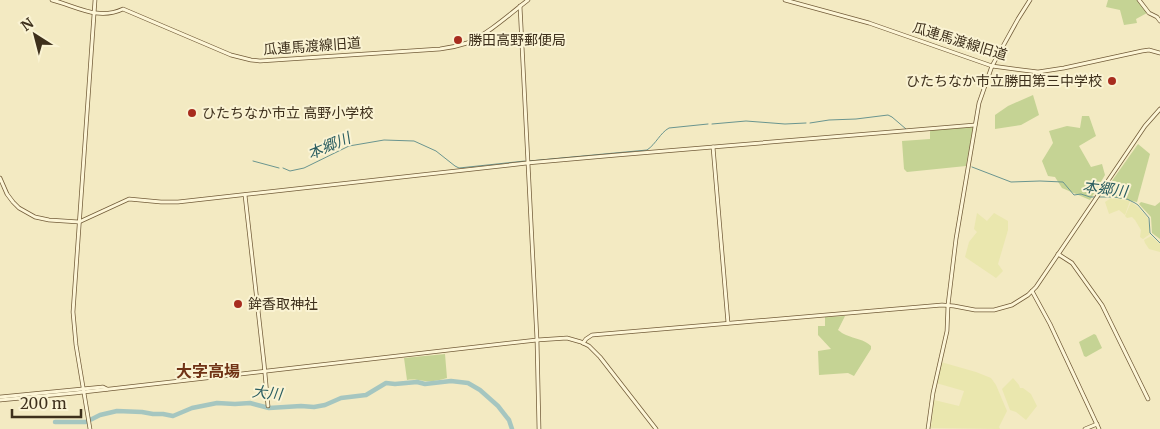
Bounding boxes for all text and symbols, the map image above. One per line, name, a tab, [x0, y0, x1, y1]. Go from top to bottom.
north arrow	[10, 10, 60, 60]
text: N	[18, 14, 37, 35]
street label: 瓜連馬渡線旧道	[911, 18, 1009, 64]
place label: 勝田高野郵便局	[468, 31, 566, 49]
street label: 瓜連馬渡線旧道	[262, 34, 362, 58]
marker: 勝田高野郵便局	[452, 34, 464, 46]
place label: ひたちなか市立勝田第三中学校	[906, 72, 1102, 90]
marker: ひたちなか市立勝田第三中学校	[1106, 75, 1118, 87]
place label: ひたちなか市立 高野小学校	[202, 104, 373, 122]
marker: ひたちなか市立 高野小学校	[186, 107, 198, 119]
water label: 本郷川	[304, 127, 355, 163]
water label: 本郷川	[1082, 176, 1131, 201]
place label: 鉾香取神社	[248, 295, 318, 313]
marker: 鉾香取神社	[232, 298, 244, 310]
district label: 大字高場	[176, 361, 240, 381]
water label: 大川	[251, 381, 285, 404]
scale bar	[12, 386, 81, 418]
text: 200 m	[20, 394, 67, 413]

